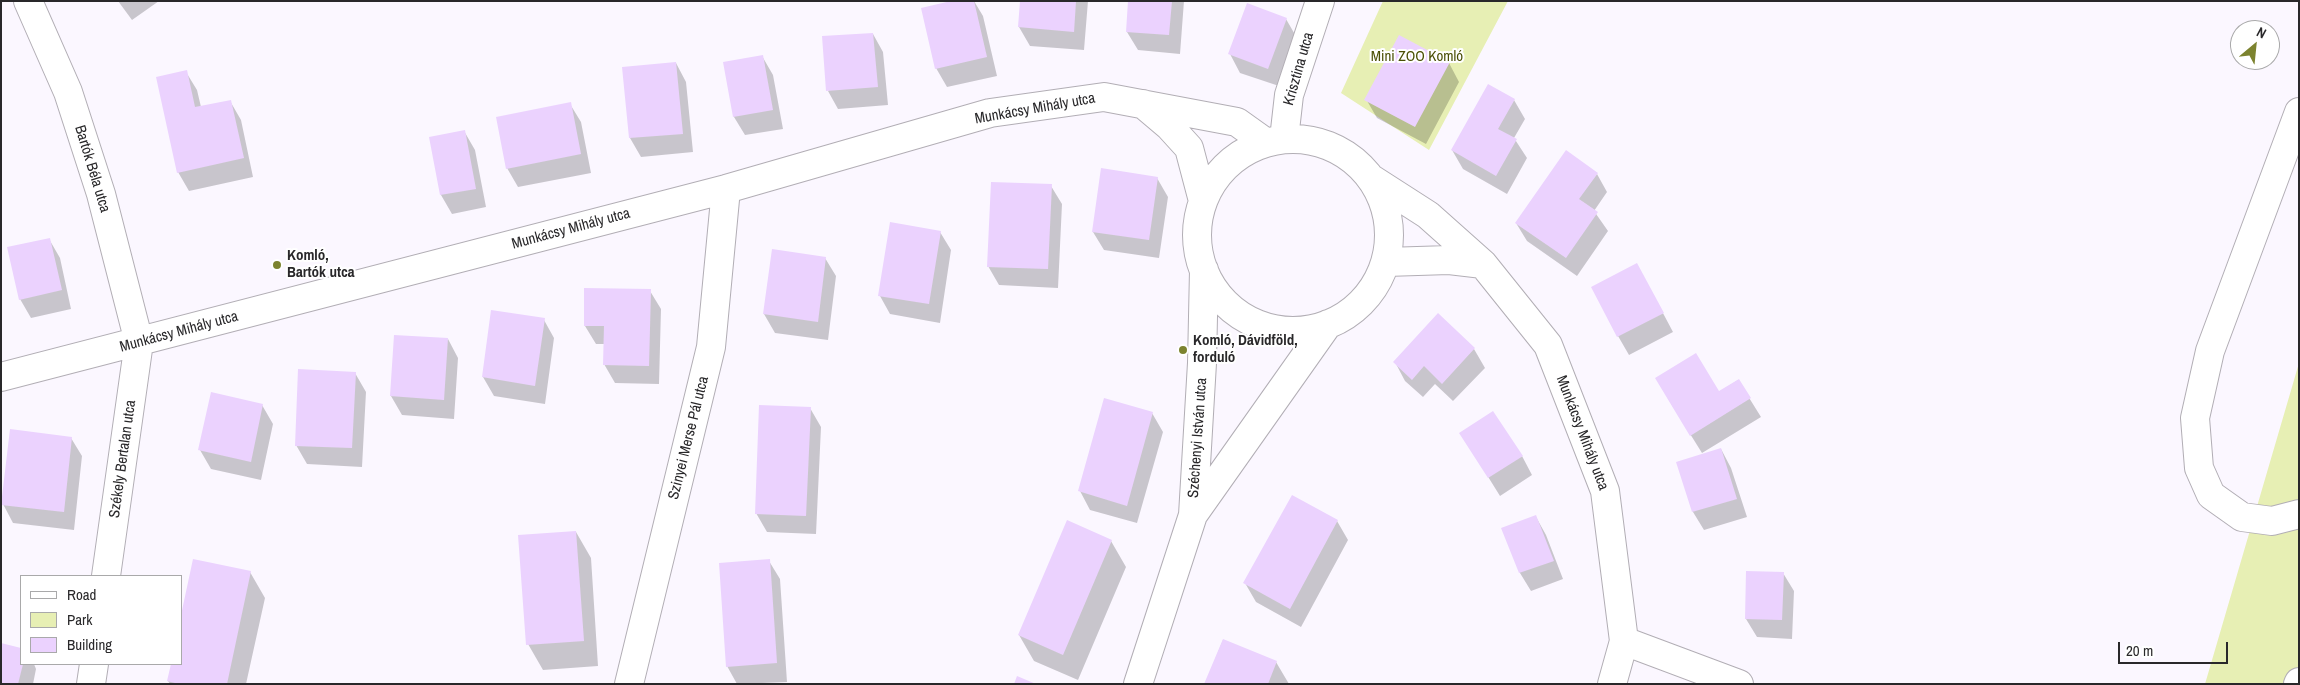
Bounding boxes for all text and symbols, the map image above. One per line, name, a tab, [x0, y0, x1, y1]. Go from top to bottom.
north arrow	[2230, 20, 2280, 70]
text: N	[2254, 23, 2269, 43]
street label: Krisztina utca	[1280, 30, 1318, 108]
park label: Mini ZOO Komló	[1371, 48, 1463, 66]
street label: Munkácsy Mihály utca	[974, 90, 1096, 128]
street label: Bartók Béla utca	[70, 123, 114, 215]
street label: Munkácsy Mihály utca	[510, 205, 632, 253]
place label: Komló, Bartók utca	[287, 247, 355, 282]
marker: Komló, Bartók utca	[271, 259, 283, 271]
street label: Munkácsy Mihály utca	[118, 308, 240, 356]
place label: Komló, Dávidföld, forduló	[1193, 332, 1298, 367]
marker: Komló, Dávidföld, forduló	[1177, 344, 1189, 356]
street label: Munkácsy Mihály utca	[1552, 373, 1612, 493]
street label: Szinyei Merse Pál utca	[665, 374, 713, 502]
street label: Széchenyi István utca	[1185, 377, 1211, 499]
street label: Székely Bertalan utca	[106, 399, 140, 519]
legend	[20, 575, 182, 665]
text: Road	[67, 584, 96, 605]
text: Park	[67, 609, 92, 630]
scale bar	[2120, 632, 2230, 664]
text: Building	[67, 634, 112, 655]
text: 20 m	[2126, 640, 2153, 661]

